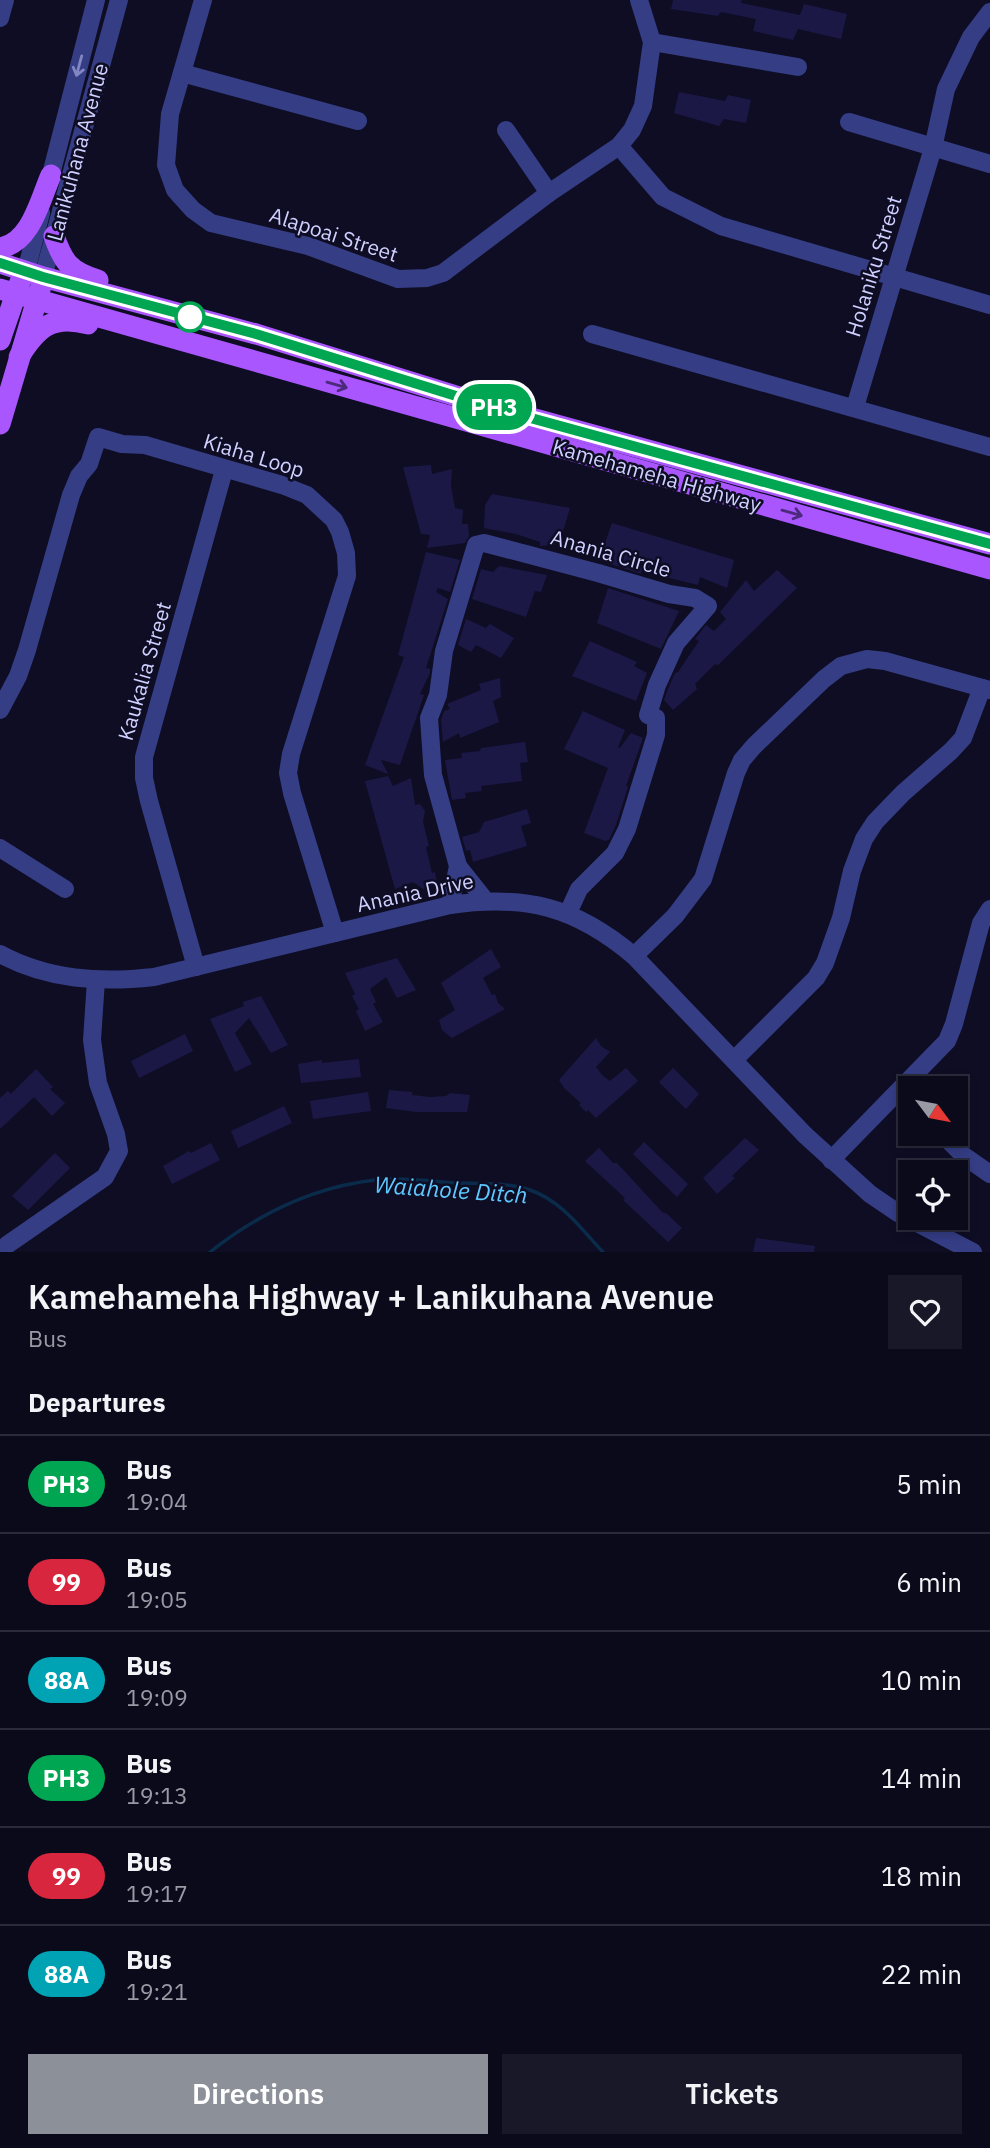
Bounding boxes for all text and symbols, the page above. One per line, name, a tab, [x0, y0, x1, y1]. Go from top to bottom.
one-way arrow	[72, 54, 85, 77]
street label: Lanikuhana Avenue	[40, 60, 114, 244]
street label: Holaniku Street	[838, 192, 908, 340]
street label: Alapoai Street	[266, 200, 402, 268]
unlabelled marker	[175, 302, 205, 332]
one-way arrow	[326, 379, 348, 392]
line badge: PH3	[454, 384, 534, 430]
text: PH3	[470, 391, 518, 423]
street label: Kiaha Loop	[200, 426, 308, 484]
street label: Kamehameha Highway	[549, 432, 765, 518]
one-way arrow	[780, 507, 803, 520]
street label: Anania Circle	[548, 523, 674, 583]
street label: Kaukalia Street	[111, 598, 177, 744]
street label: Anania Drive	[354, 866, 476, 918]
north arrow	[898, 1076, 968, 1146]
map controls	[898, 1076, 968, 1230]
button: locate	[898, 1160, 968, 1230]
water label: Waiahole Ditch	[373, 1169, 529, 1209]
text: Kamehameha Highway + Lanikuhana Avenue	[28, 1275, 714, 1318]
button: heart	[888, 1275, 962, 1349]
text: Bus	[28, 1323, 67, 1353]
text: Departures	[28, 1385, 166, 1419]
text: Bus	[126, 1452, 172, 1486]
text: 5 min	[896, 1467, 962, 1501]
text: PH3	[43, 1468, 90, 1500]
text: 19:04	[126, 1486, 188, 1516]
text: Bus	[126, 1550, 172, 1584]
text: 6 min	[896, 1565, 962, 1599]
text: 99	[52, 1566, 81, 1598]
text: 19:05	[126, 1584, 188, 1614]
text: Bus	[126, 1648, 172, 1682]
text: 10 min	[881, 1663, 962, 1697]
text: 88A	[44, 1664, 89, 1696]
text: 19:09	[126, 1682, 188, 1712]
text: Bus	[126, 1746, 172, 1780]
text: 14 min	[881, 1761, 962, 1795]
text: PH3	[43, 1762, 90, 1794]
text: 19:13	[126, 1780, 188, 1810]
text: Bus	[126, 1844, 172, 1878]
text: 18 min	[881, 1859, 962, 1893]
text: 99	[52, 1860, 81, 1892]
text: 19:17	[126, 1878, 188, 1908]
text: Bus	[126, 1942, 172, 1976]
text: 22 min	[881, 1957, 962, 1991]
text: 88A	[44, 1958, 89, 1990]
text: 19:21	[126, 1976, 188, 2006]
button: Directions	[28, 2054, 488, 2134]
button: Tickets	[502, 2054, 962, 2134]

